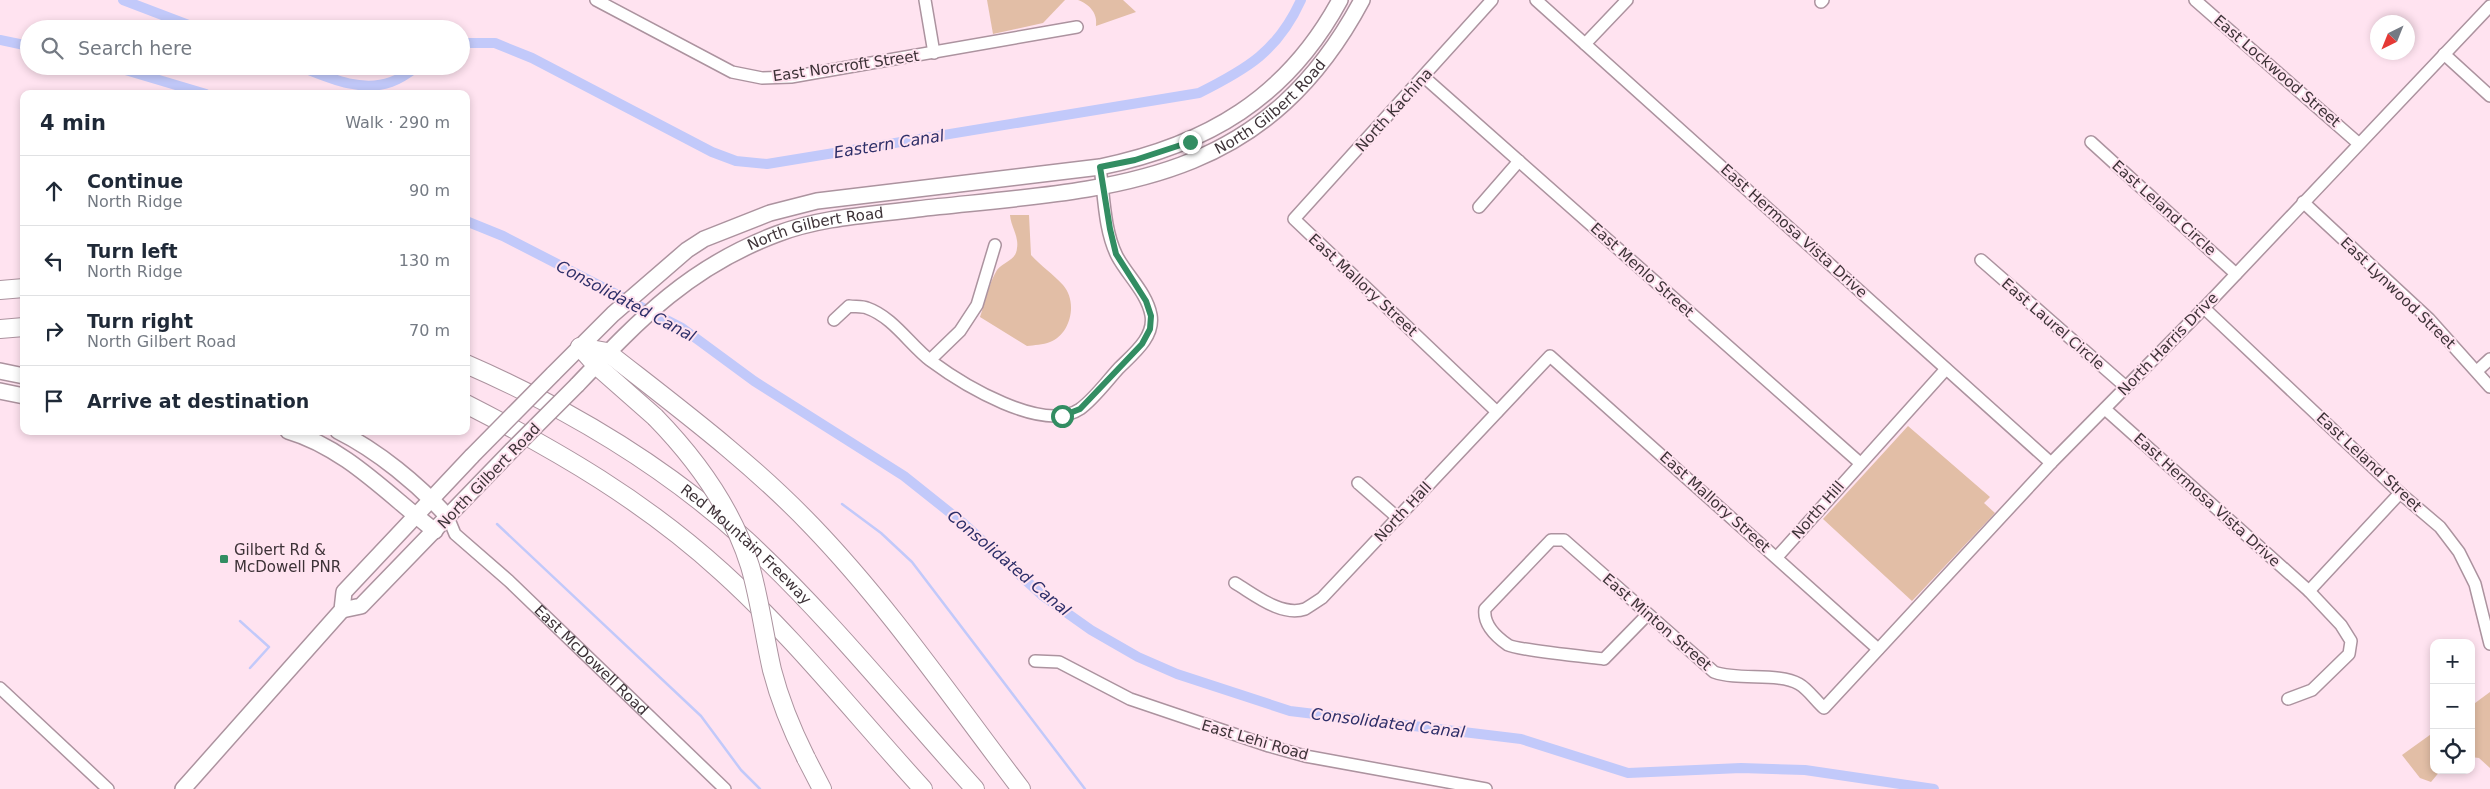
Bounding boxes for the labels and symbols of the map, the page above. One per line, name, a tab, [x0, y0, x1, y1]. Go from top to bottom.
street label: East Lockwood Street	[2210, 11, 2344, 131]
north arrow	[2370, 15, 2415, 60]
street label: East Norcroft Street	[772, 47, 921, 85]
street label: North Gilbert Road	[1212, 56, 1330, 158]
street label: North Kachina	[1352, 65, 1436, 155]
water label: Eastern Canal	[832, 126, 946, 162]
route end	[1179, 131, 1202, 154]
street label: East Leland Circle	[2108, 157, 2220, 259]
street label: East Hermosa Vista Drive	[1717, 160, 1871, 302]
street label: North Gilbert Road	[744, 204, 884, 254]
street label: East Menlo Street	[1587, 219, 1697, 321]
street label: East Mallory Street	[1305, 230, 1421, 340]
street label: East Lynwood Street	[2337, 233, 2459, 353]
water label: Consolidated Canal	[553, 256, 699, 346]
street label: East Laurel Circle	[1998, 274, 2108, 374]
street label: North Harris Drive	[2114, 289, 2222, 399]
route start	[1051, 405, 1074, 428]
street label: East Leland Street	[2313, 409, 2425, 515]
street label: North Gilbert Road	[434, 419, 544, 533]
street label: East Hermosa Vista Drive	[2130, 429, 2284, 571]
street label: East Mallory Street	[1656, 448, 1774, 556]
street label: North Hill	[1788, 477, 1848, 543]
street label: North Hall	[1371, 478, 1435, 546]
street label: Red Mountain Freeway	[677, 481, 815, 608]
water label: Consolidated Canal	[944, 506, 1075, 620]
place label: Gilbert Rd & McDowell PNR	[234, 541, 341, 576]
marker: Gilbert Rd & McDowell PNR	[218, 553, 230, 565]
street label: East Minton Street	[1599, 570, 1715, 674]
street label: East McDowell Road	[530, 601, 652, 719]
water label: Consolidated Canal	[1310, 704, 1467, 742]
street label: East Lehi Road	[1199, 716, 1311, 764]

